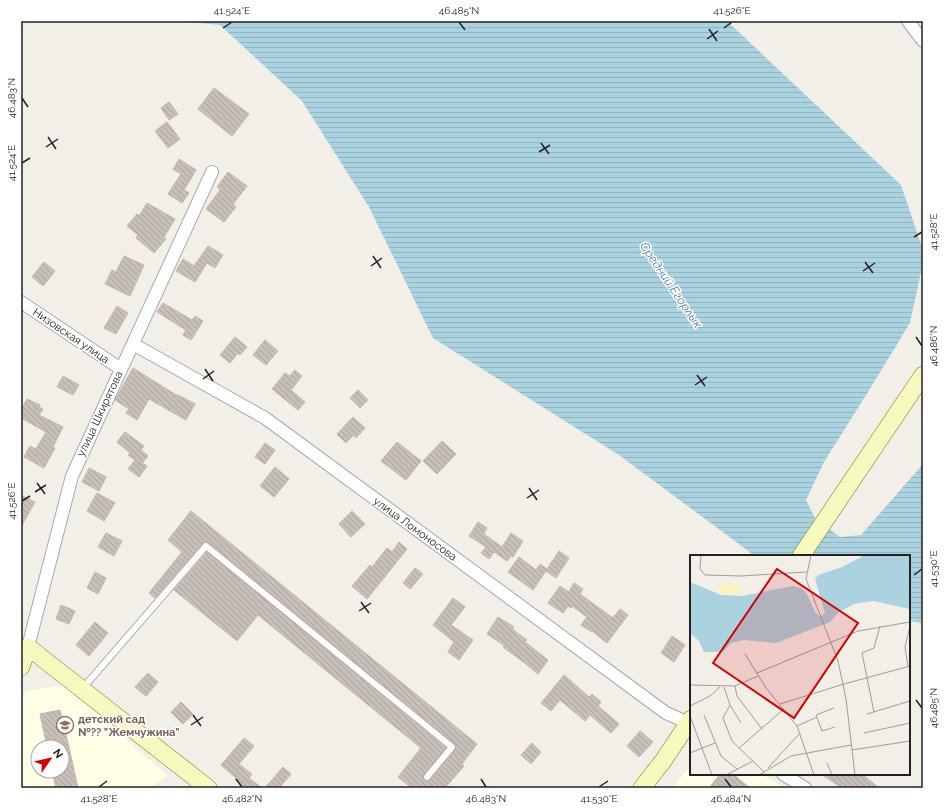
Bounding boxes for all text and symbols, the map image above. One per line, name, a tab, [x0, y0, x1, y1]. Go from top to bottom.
text: 41.524°E	[214, 5, 250, 16]
text: 46.485°N	[439, 5, 479, 16]
text: 41.526°E	[713, 5, 751, 16]
text: 46.483°N	[6, 78, 17, 118]
text: 41.524°E	[6, 145, 17, 181]
text: 41.528°E	[928, 214, 939, 250]
water label: Средний Егорлык	[637, 239, 705, 331]
street label: Низовская улица	[30, 306, 112, 366]
text: 46.486°N	[928, 325, 939, 367]
street label: улица Шкирятова	[75, 369, 125, 459]
text: 41.526°E	[6, 482, 17, 520]
street label: улица Ломоносова	[371, 494, 459, 564]
text: 41.530°E	[928, 550, 939, 588]
inset map	[690, 555, 910, 775]
text: 46.485°N	[928, 688, 939, 728]
place label: детский сад №?? "Жемчужина"	[78, 713, 179, 739]
school or university icon: детский сад №?? "Жемчужина"	[55, 715, 75, 735]
north arrow	[30, 739, 70, 779]
text: N	[50, 747, 66, 761]
text: 41.528°E	[81, 793, 117, 804]
text: 46.482°N	[222, 793, 262, 804]
text: 46.483°N	[466, 793, 506, 804]
text: 41.530°E	[580, 793, 618, 804]
text: 46.484°N	[711, 793, 751, 804]

